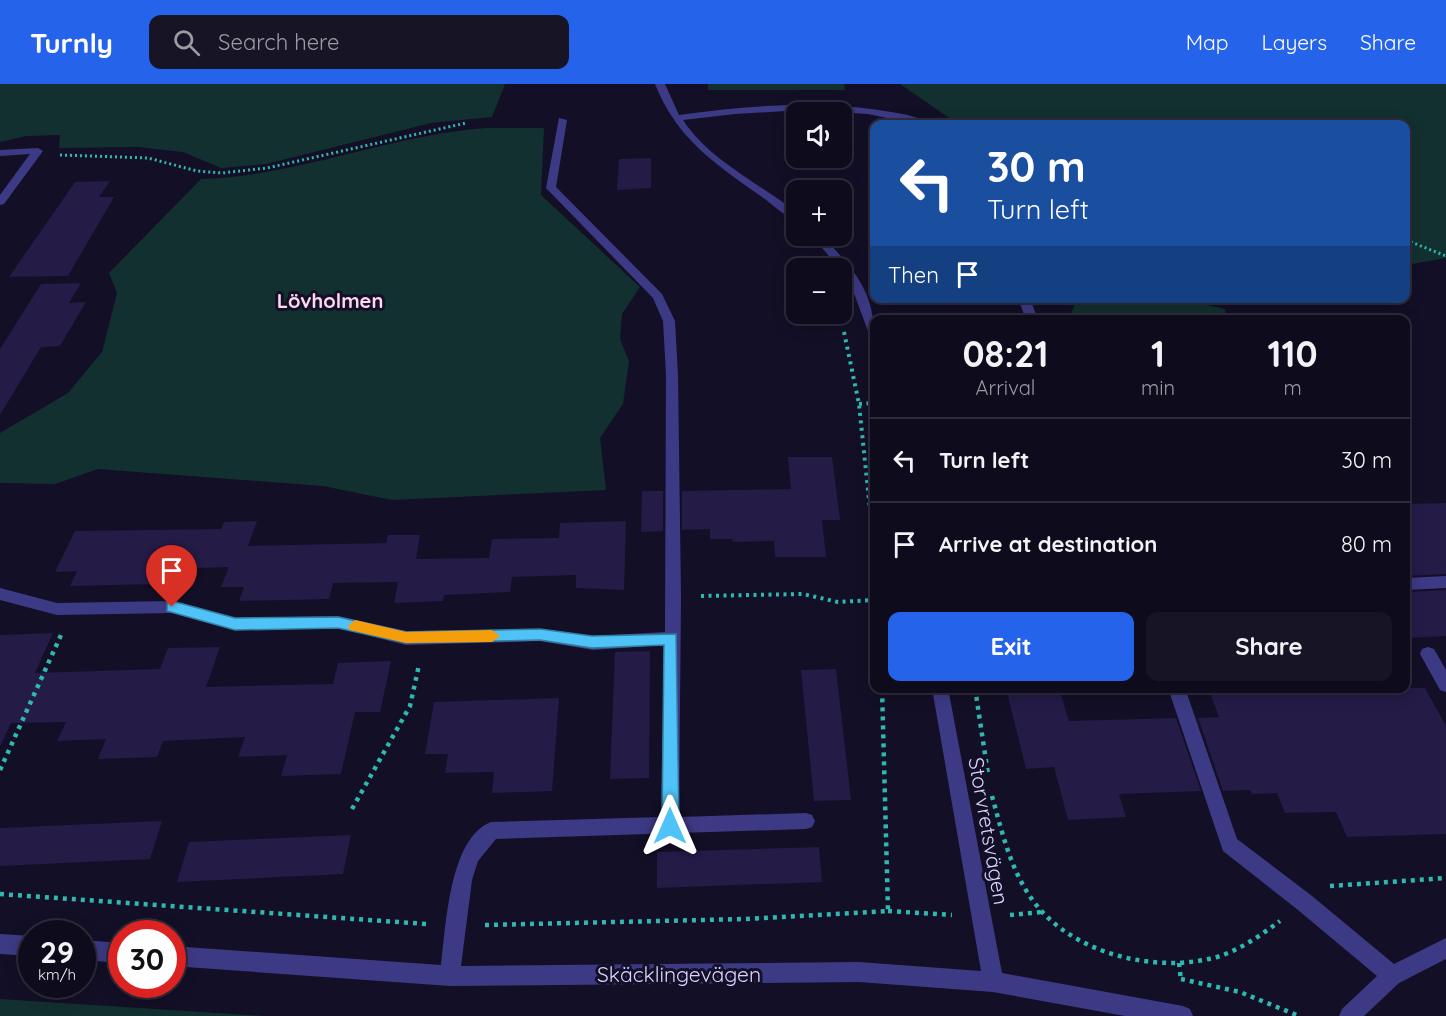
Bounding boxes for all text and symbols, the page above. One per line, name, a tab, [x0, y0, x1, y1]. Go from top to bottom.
search box	[149, 15, 569, 69]
text: Turnly	[30, 25, 113, 60]
icon: search	[170, 26, 203, 59]
text: Search here	[218, 28, 339, 56]
text: Map	[1186, 29, 1229, 55]
text: Layers	[1262, 29, 1327, 55]
text: Share	[1360, 29, 1416, 55]
map controls	[786, 102, 852, 324]
button: sound	[786, 102, 852, 168]
text: 30 m	[987, 140, 1086, 193]
icon: left	[888, 144, 966, 222]
button: +	[786, 180, 852, 246]
text: Turn left	[987, 192, 1089, 226]
button: −	[786, 258, 852, 324]
icon: arrive	[951, 258, 984, 291]
text: Then	[888, 261, 939, 289]
district label: Lövholmen	[277, 288, 383, 313]
text: 08:21	[962, 331, 1049, 376]
text: 1	[1151, 331, 1165, 376]
text: 110	[1267, 331, 1318, 376]
text: Arrival	[976, 375, 1035, 400]
text: min	[1141, 375, 1175, 400]
text: m	[1283, 375, 1302, 400]
icon: left	[888, 444, 921, 477]
text: Turn left	[939, 446, 1029, 474]
text: 30 m	[1341, 446, 1392, 474]
icon: arrive	[888, 528, 921, 561]
text: Arrive at destination	[939, 530, 1157, 558]
text: 80 m	[1341, 530, 1392, 558]
pin	[146, 545, 197, 607]
icon: arrive	[155, 554, 188, 587]
button: Exit	[888, 612, 1134, 681]
button: Share	[1146, 612, 1392, 681]
street label: Storvretsvägen	[963, 755, 1015, 907]
position arrow	[638, 794, 702, 858]
speed limit sign: 30	[108, 920, 186, 998]
text: 29	[40, 933, 74, 971]
street label: Skäcklingevägen	[597, 961, 761, 987]
text: km/h	[38, 965, 76, 984]

